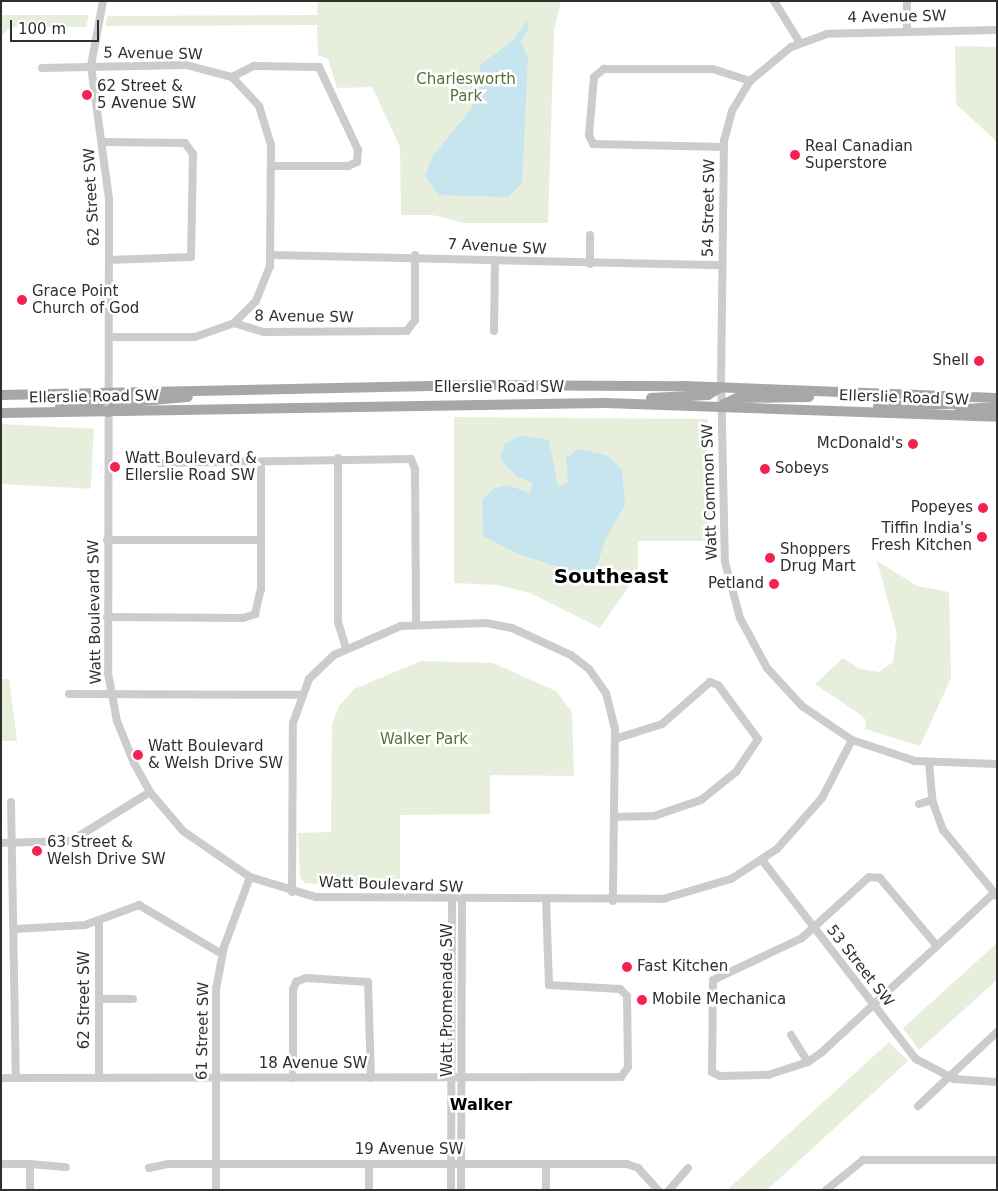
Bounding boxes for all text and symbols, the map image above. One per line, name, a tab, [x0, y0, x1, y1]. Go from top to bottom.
street label: 4 Avenue SW	[847, 7, 947, 27]
scale bar	[12, 10, 101, 42]
text: 100 m	[18, 20, 66, 38]
street label: 5 Avenue SW	[103, 44, 203, 64]
park label: Charlesworth Park	[416, 70, 516, 105]
place label: 62 Street & 5 Avenue SW	[97, 77, 196, 112]
marker: 62 Street & 5 Avenue SW	[81, 89, 93, 101]
place label: Real Canadian Superstore	[805, 137, 913, 172]
street label: 62 Street SW	[80, 147, 104, 247]
marker: Real Canadian Superstore	[789, 149, 801, 161]
street label: 54 Street SW	[699, 159, 719, 257]
street label: 7 Avenue SW	[447, 235, 547, 259]
place label: Grace Point Church of God	[32, 282, 139, 317]
marker: Grace Point Church of God	[16, 294, 28, 306]
street label: 8 Avenue SW	[254, 307, 354, 327]
place label: Shell	[932, 352, 969, 370]
marker: Shell	[973, 355, 985, 367]
street label: Ellerslie Road SW	[434, 379, 564, 397]
street label: Ellerslie Road SW	[29, 387, 159, 407]
street label: Ellerslie Road SW	[839, 387, 969, 409]
street label: Watt Common SW	[699, 424, 721, 560]
place label: McDonald's	[817, 435, 903, 453]
marker: McDonald's	[907, 438, 919, 450]
place label: Watt Boulevard & Ellerslie Road SW	[125, 449, 257, 484]
place label: Sobeys	[775, 460, 829, 478]
marker: Watt Boulevard & Ellerslie Road SW	[109, 461, 121, 473]
marker: Sobeys	[759, 463, 771, 475]
place label: Popeyes	[911, 499, 973, 517]
marker: Popeyes	[977, 502, 989, 514]
place label: Tiffin India's Fresh Kitchen	[871, 519, 972, 554]
marker: Tiffin India's Fresh Kitchen	[976, 531, 988, 543]
street label: Watt Boulevard SW	[85, 540, 105, 684]
place label: Shoppers Drug Mart	[780, 540, 856, 575]
marker: Shoppers Drug Mart	[764, 552, 776, 564]
district label: Southeast	[554, 564, 668, 588]
place label: Petland	[708, 575, 764, 593]
marker: Petland	[768, 578, 780, 590]
park label: Walker Park	[380, 731, 468, 749]
place label: Watt Boulevard & Welsh Drive SW	[148, 737, 283, 772]
marker: Watt Boulevard & Welsh Drive SW	[132, 749, 144, 761]
place label: 63 Street & Welsh Drive SW	[47, 833, 166, 868]
marker: 63 Street & Welsh Drive SW	[31, 845, 43, 857]
street label: Watt Boulevard SW	[318, 873, 464, 897]
street label: 53 Street SW	[823, 922, 897, 1010]
street label: Watt Promenade SW	[439, 923, 457, 1077]
street label: 62 Street SW	[76, 951, 94, 1049]
place label: Fast Kitchen	[637, 958, 728, 976]
marker: Fast Kitchen	[621, 961, 633, 973]
street label: 61 Street SW	[193, 982, 213, 1080]
place label: Mobile Mechanica	[652, 991, 786, 1009]
marker: Mobile Mechanica	[636, 994, 648, 1006]
street label: 18 Avenue SW	[259, 1055, 367, 1073]
district label: Walker	[450, 1095, 512, 1115]
street label: 19 Avenue SW	[355, 1141, 463, 1159]

